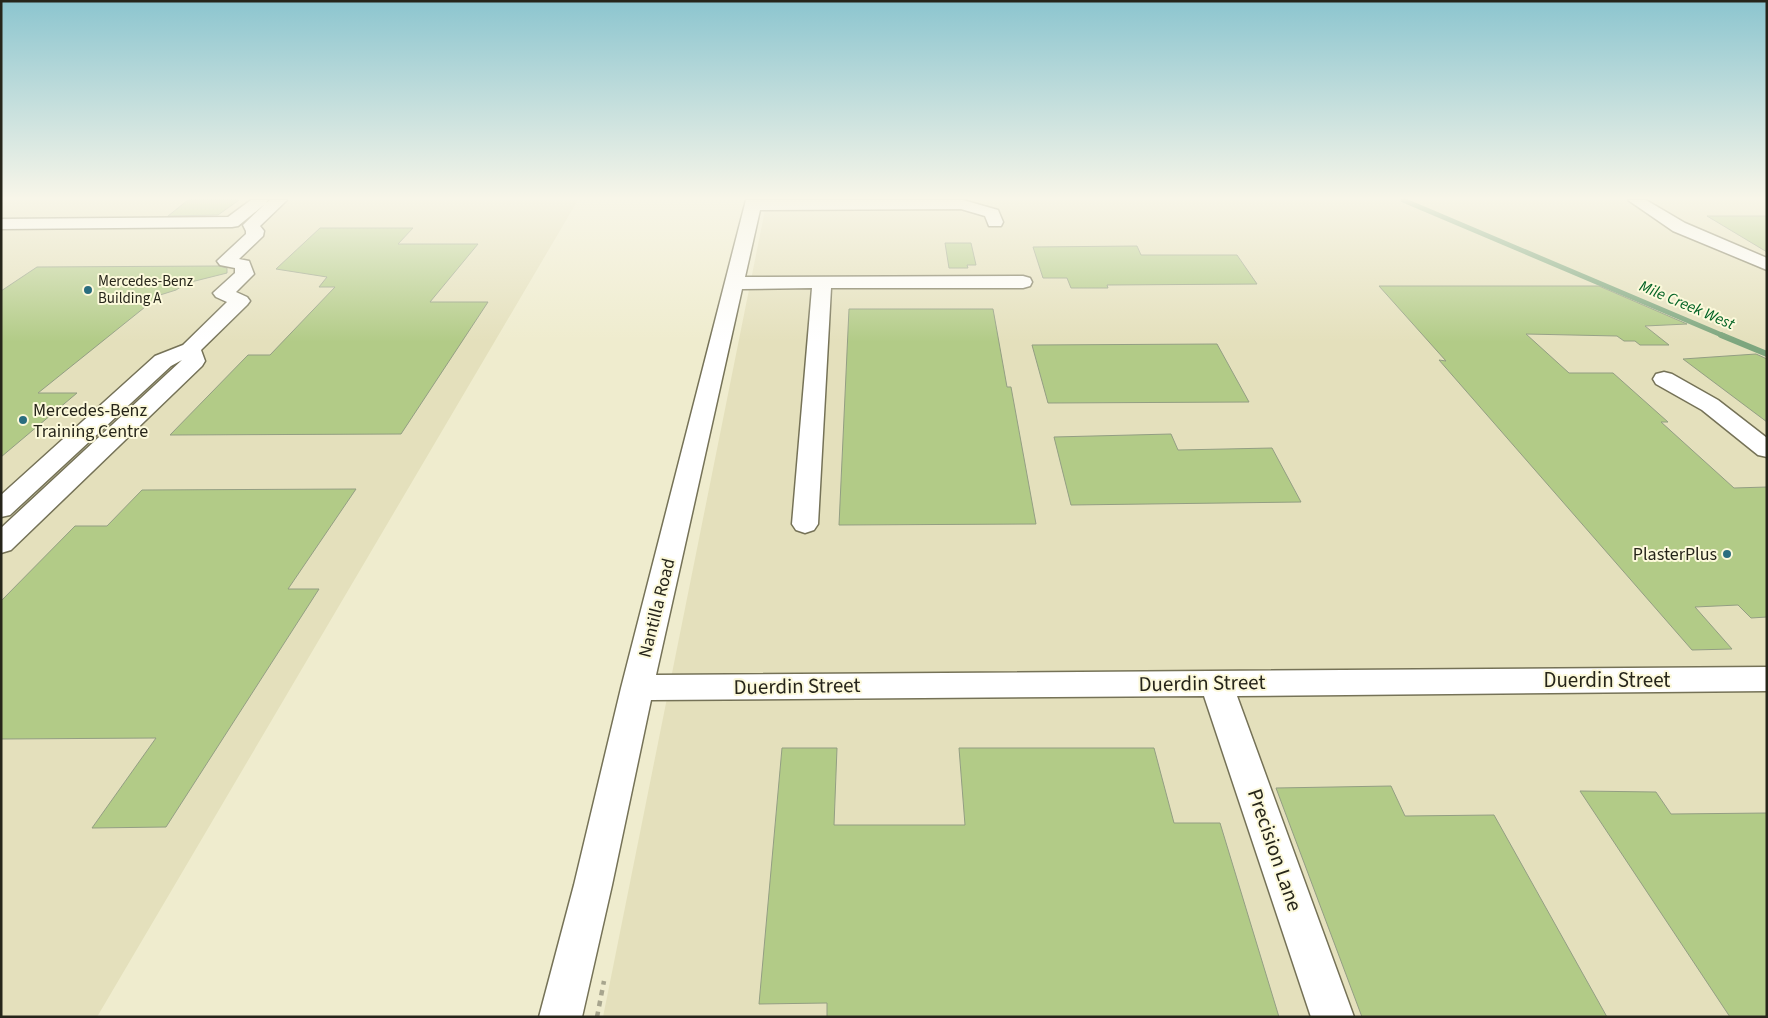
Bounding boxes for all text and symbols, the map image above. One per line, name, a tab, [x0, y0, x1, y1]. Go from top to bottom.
place label: Mercedes-Benz Building A	[98, 271, 193, 309]
water label: Mile Creek West	[1636, 275, 1739, 335]
marker: Mercedes-Benz Building A	[82, 284, 94, 296]
place label: Mercedes-Benz Training Centre	[33, 398, 148, 444]
marker: Mercedes-Benz Training Centre	[17, 414, 29, 426]
place label: PlasterPlus	[1633, 542, 1717, 567]
marker: PlasterPlus	[1721, 548, 1733, 560]
street label: Nantilla Road	[633, 556, 681, 660]
street label: Duerdin Street	[1544, 665, 1670, 695]
street label: Duerdin Street	[1138, 667, 1266, 699]
street label: Duerdin Street	[733, 670, 861, 702]
street label: Precision Lane	[1240, 785, 1310, 915]

